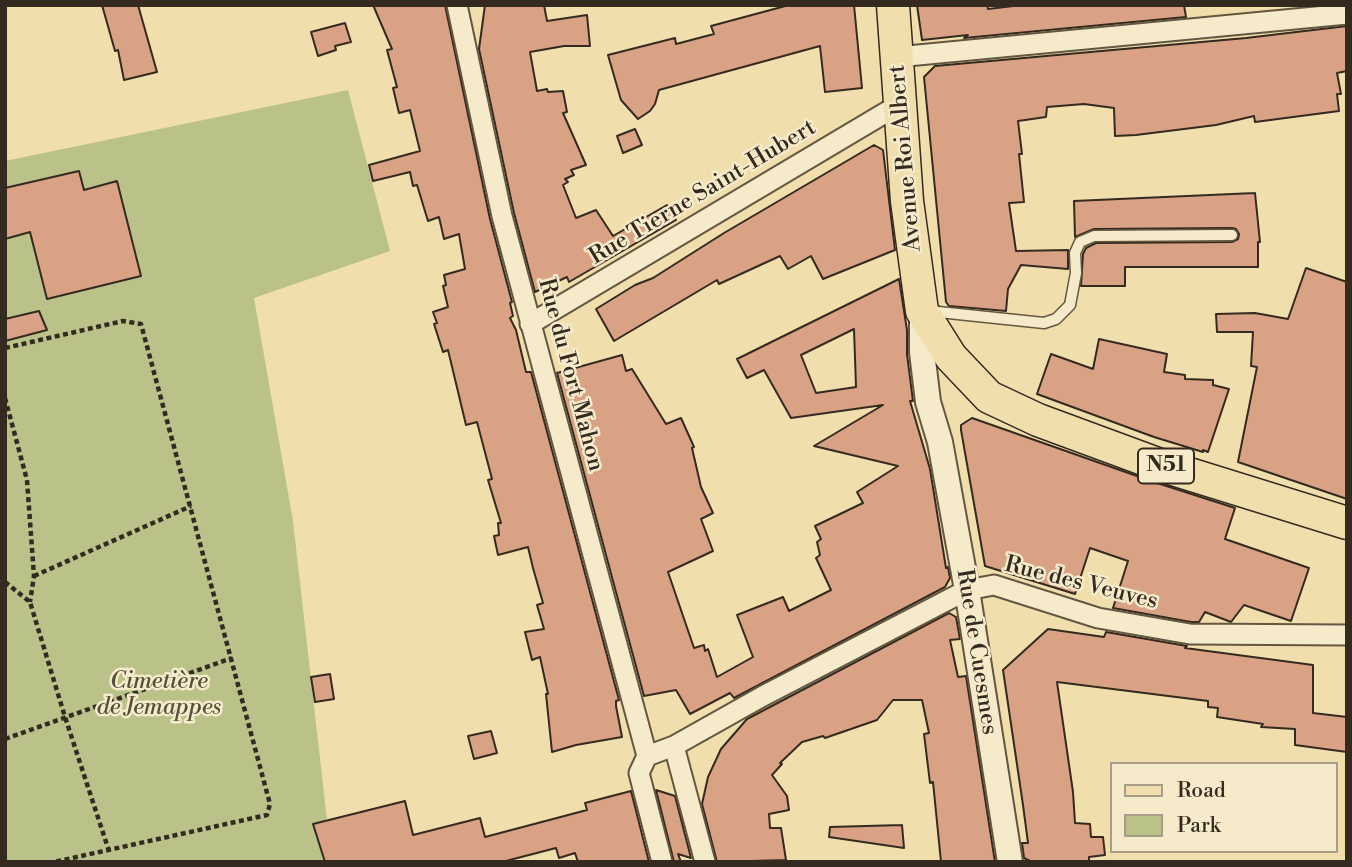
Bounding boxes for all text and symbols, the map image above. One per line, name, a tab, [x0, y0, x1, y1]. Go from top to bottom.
street label: Avenue Roi Albert	[884, 63, 928, 253]
street label: Rue Tierne Saint-Hubert	[585, 114, 821, 272]
street label: Rue du Fort Mahon	[531, 276, 609, 474]
road number: N51	[1138, 448, 1194, 484]
street label: Rue des Veuves	[1002, 552, 1160, 616]
street label: Rue de Cuesmes	[949, 567, 1003, 737]
park label: Cimetière de Jemappes	[97, 668, 221, 722]
legend	[1110, 762, 1338, 853]
text: Road	[1177, 778, 1226, 804]
text: Park	[1177, 813, 1221, 839]

